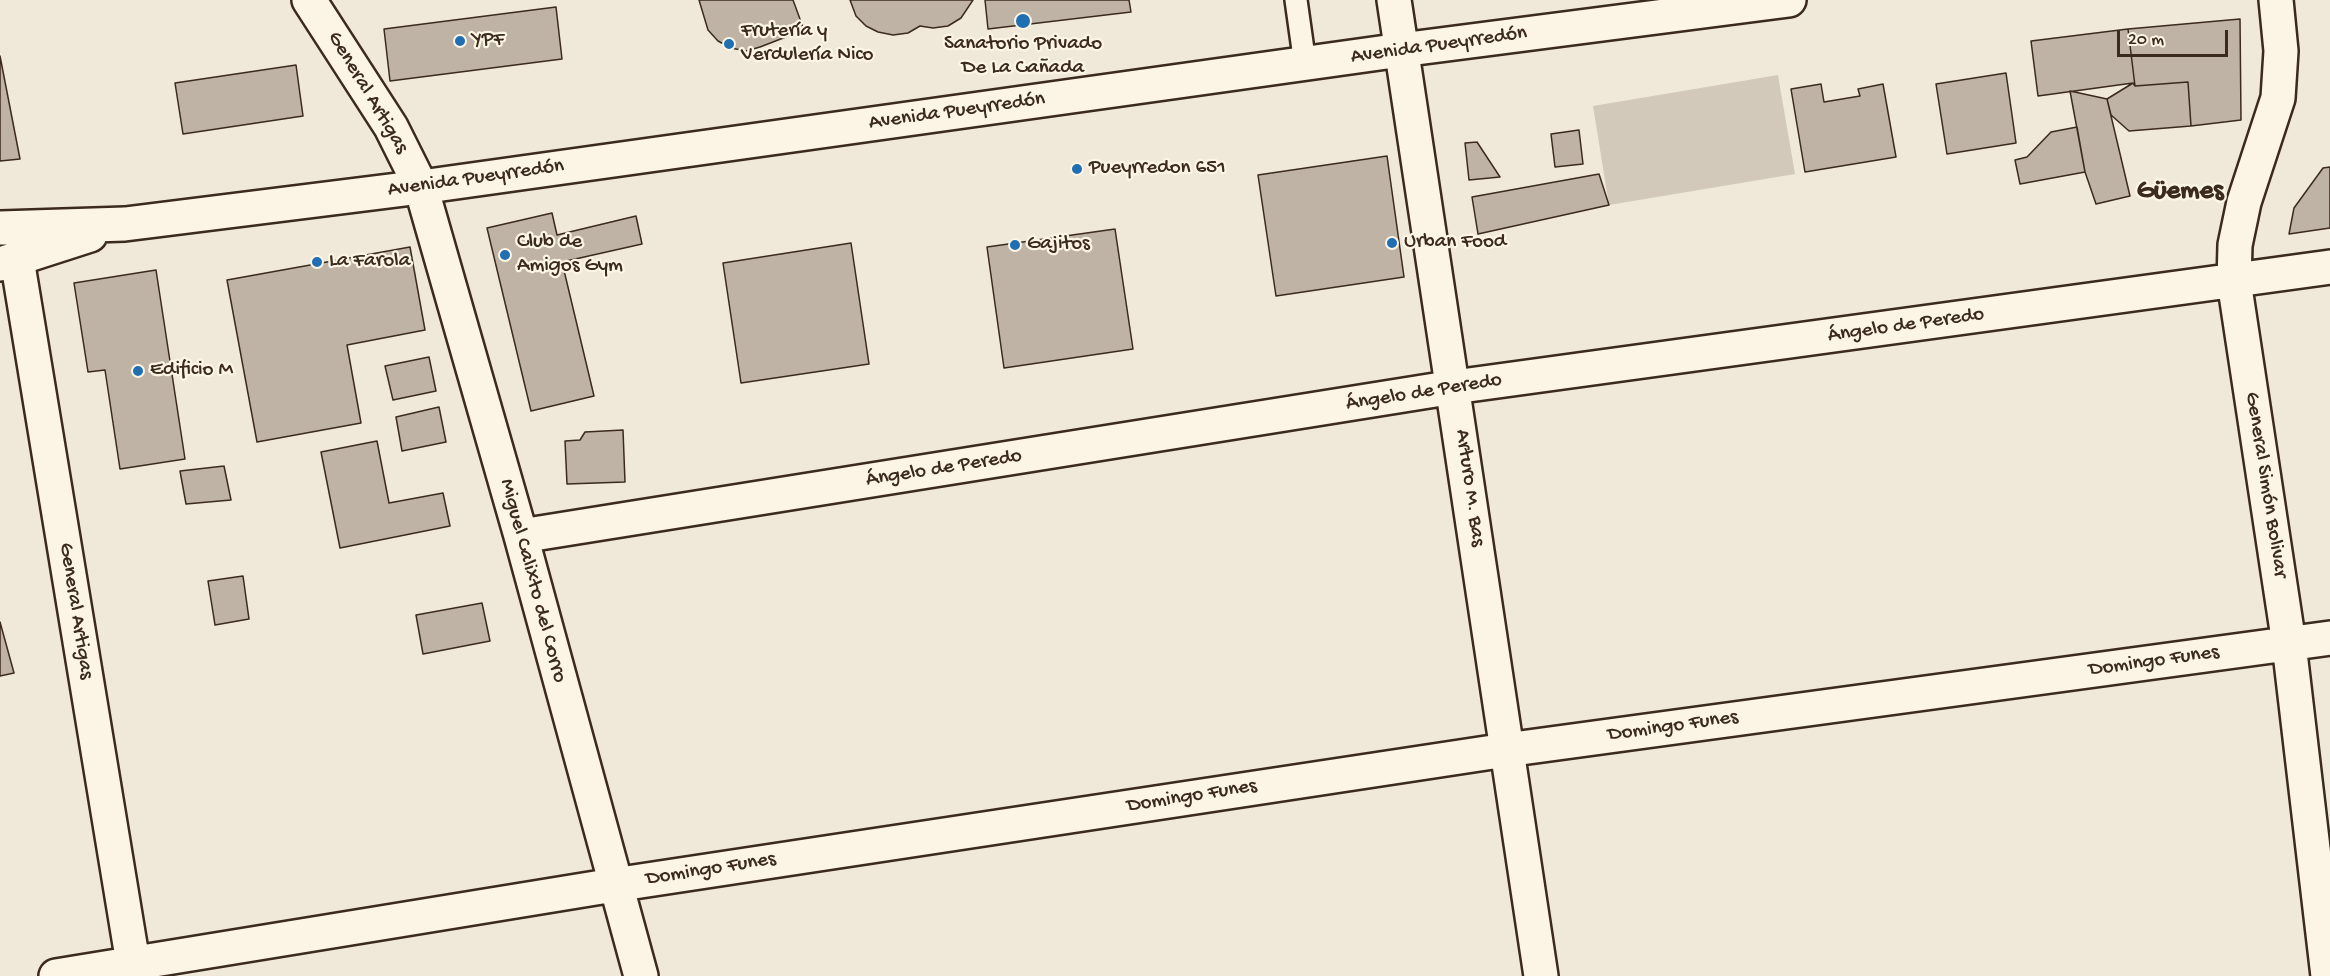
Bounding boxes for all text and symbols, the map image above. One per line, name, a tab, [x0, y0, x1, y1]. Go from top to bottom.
marker: Sanatorio Privado De La Cañada	[1014, 12, 1032, 30]
scale bar	[2120, 18, 2231, 56]
place label: Frutería y Verdulería Nico	[741, 19, 873, 69]
street label: Avenida Pueyrredón	[1349, 21, 1529, 71]
street label: General Artigas	[321, 27, 413, 159]
place label: YPF	[472, 28, 504, 54]
text: 20 m	[2128, 30, 2164, 51]
place label: Sanatorio Privado De La Cañada	[944, 32, 1102, 82]
marker: YPF	[453, 34, 467, 48]
marker: Frutería y Verdulería Nico	[722, 37, 736, 51]
street label: Avenida Pueyrredón	[867, 87, 1047, 137]
street label: Avenida Pueyrredón	[386, 154, 566, 204]
place label: Pueyrredon 651	[1089, 156, 1226, 182]
marker: Pueyrredon 651	[1070, 162, 1084, 176]
district label: Güemes	[2137, 177, 2223, 209]
place label: Club de Amigos Gym	[517, 230, 623, 280]
place label: Urban Food	[1404, 230, 1506, 256]
place label: Gajitos	[1027, 232, 1090, 258]
marker: Urban Food	[1385, 236, 1399, 250]
marker: Gajitos	[1008, 238, 1022, 252]
marker: Club de Amigos Gym	[498, 248, 512, 262]
place label: La Farola	[329, 249, 410, 275]
marker: La Farola	[310, 255, 324, 269]
street label: Ángelo de Peredo	[1826, 303, 1986, 349]
place label: Edificio M	[150, 358, 233, 384]
marker: Edificio M	[131, 364, 145, 378]
street label: Ángelo de Peredo	[1344, 368, 1504, 418]
street label: General Simón Bolivar	[2238, 390, 2292, 580]
street label: Arturo M. Bas	[1448, 428, 1490, 548]
street label: Ángelo de Peredo	[864, 444, 1024, 494]
street label: Miguel Calixto del Corro	[493, 476, 571, 686]
street label: General Artigas	[52, 541, 98, 681]
street label: Domingo Funes	[2087, 640, 2221, 684]
street label: Domingo Funes	[1606, 705, 1740, 749]
street label: Domingo Funes	[1125, 774, 1259, 820]
street label: Domingo Funes	[644, 847, 778, 893]

